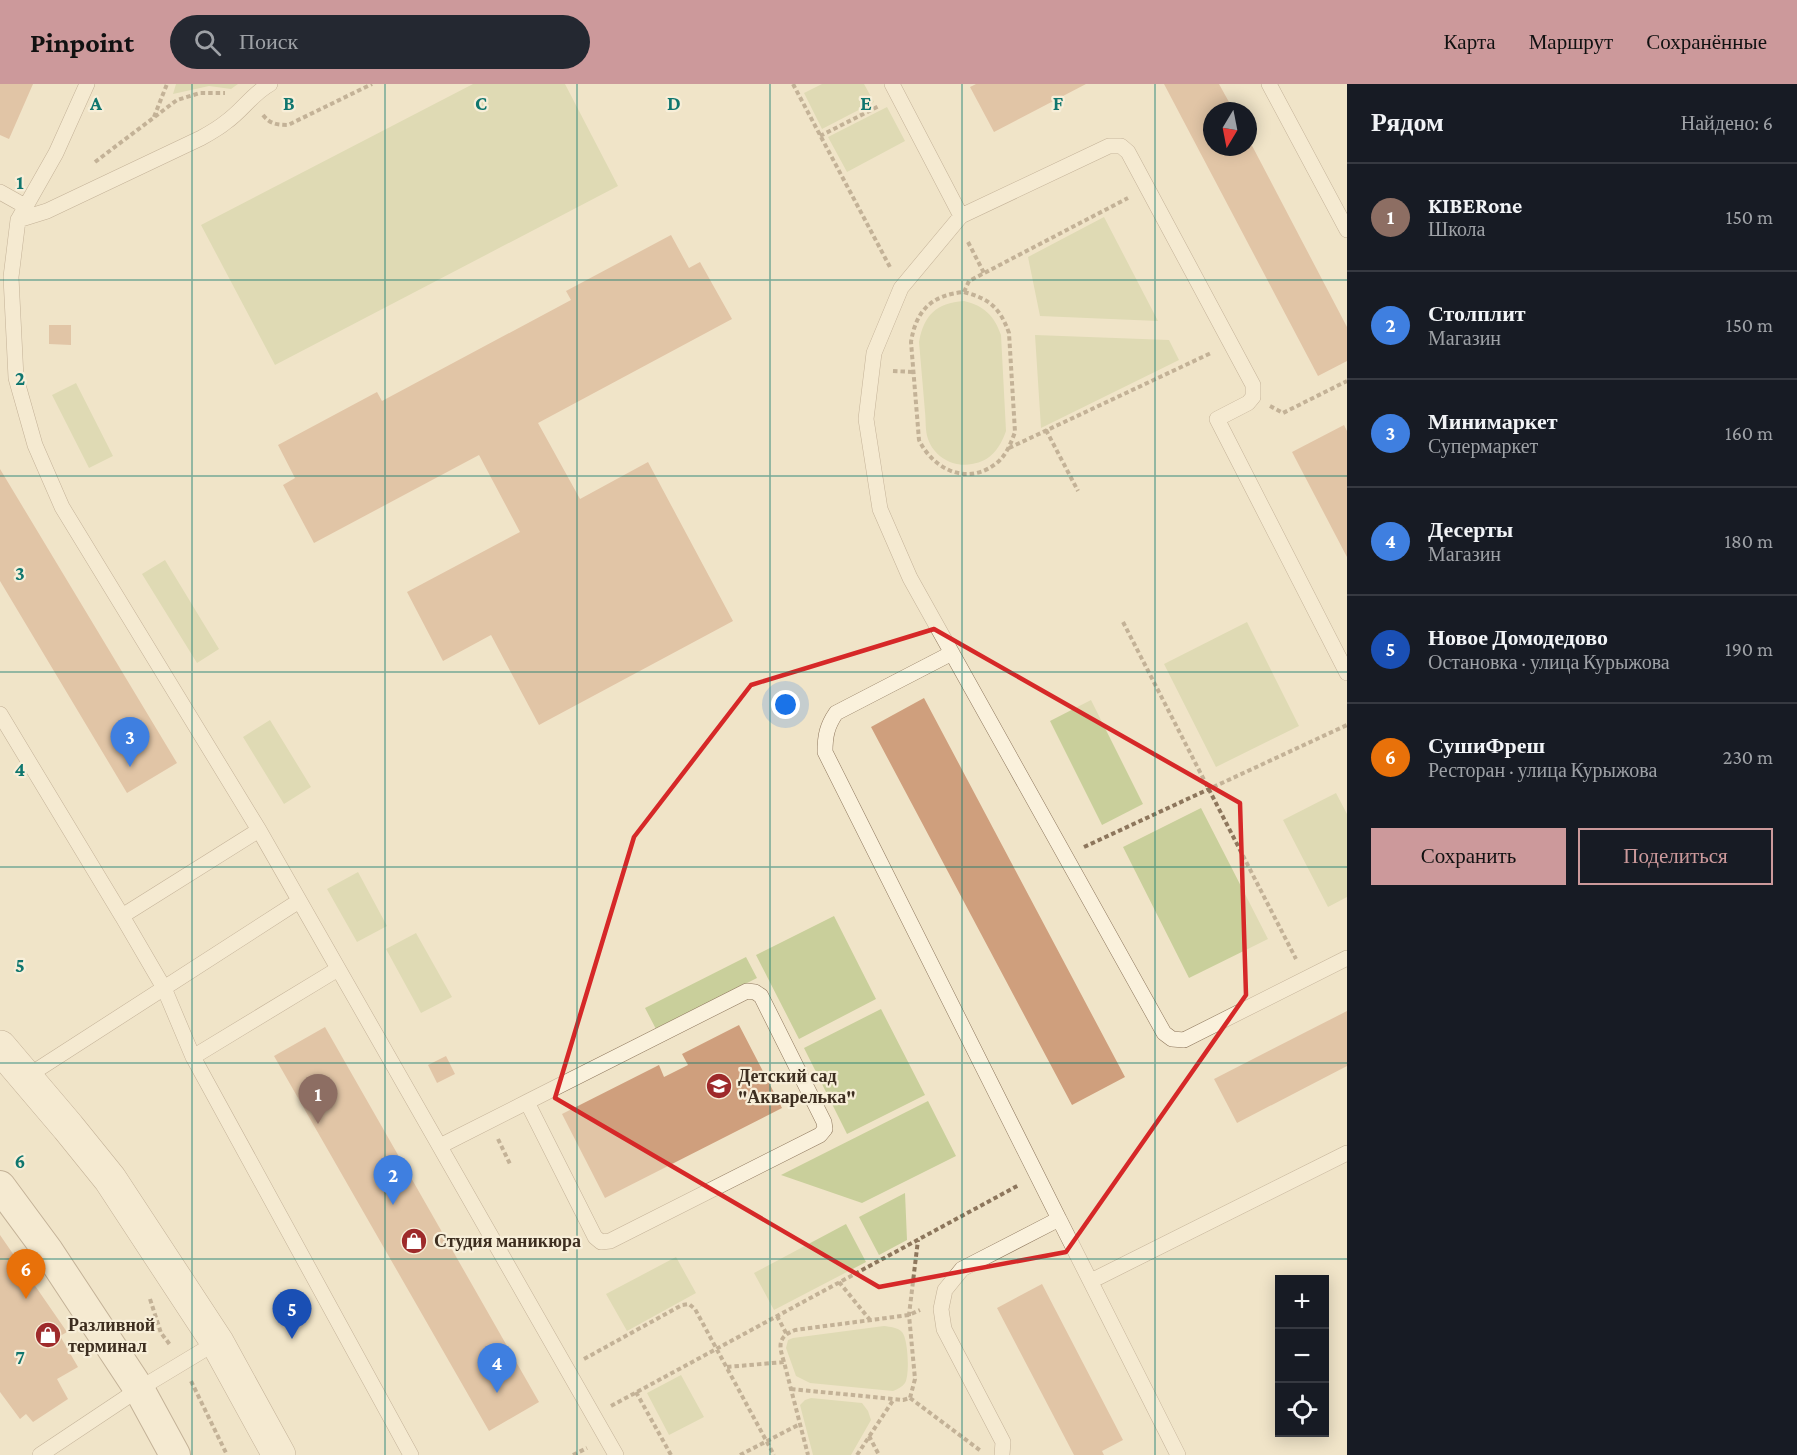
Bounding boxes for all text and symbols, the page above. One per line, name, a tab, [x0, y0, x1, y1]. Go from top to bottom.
search box	[170, 15, 590, 69]
icon: search	[191, 26, 224, 59]
text: Pinpoint	[30, 27, 134, 58]
text: Поиск	[239, 29, 298, 54]
text: Карта	[1444, 30, 1496, 54]
text: Маршрут	[1529, 30, 1613, 54]
text: Сохранённые	[1646, 30, 1767, 54]
text: A	[89, 92, 103, 114]
text: B	[283, 92, 295, 114]
text: C	[475, 92, 487, 114]
text: D	[667, 92, 681, 114]
text: E	[860, 92, 872, 114]
text: F	[1053, 92, 1064, 114]
north arrow	[1203, 102, 1257, 156]
text: Рядом	[1371, 108, 1444, 137]
text: Найдено: 6	[1681, 112, 1773, 134]
text: 1	[16, 171, 24, 193]
text: KIBERone	[1428, 193, 1522, 218]
text: 1	[1387, 206, 1394, 228]
text: 150 m	[1726, 206, 1773, 228]
text: Школа	[1428, 218, 1485, 240]
text: Столплит	[1428, 301, 1526, 326]
text: 2	[1385, 314, 1396, 336]
text: 150 m	[1726, 314, 1773, 336]
text: Магазин	[1428, 327, 1501, 349]
text: 2	[15, 367, 25, 389]
text: Минимаркет	[1428, 409, 1558, 434]
text: 3	[1386, 422, 1395, 444]
text: 160 m	[1725, 422, 1773, 444]
text: Супермаркет	[1428, 435, 1538, 457]
text: Десерты	[1428, 517, 1513, 542]
text: 4	[1385, 530, 1396, 552]
text: 180 m	[1724, 530, 1773, 552]
text: Магазин	[1428, 543, 1501, 565]
text: 3	[15, 562, 25, 584]
text: Новое Домодедово	[1428, 625, 1608, 650]
text: 5	[1386, 638, 1395, 660]
text: 190 m	[1725, 638, 1773, 660]
text: Остановка · улица Курыжова	[1428, 651, 1670, 673]
your location	[771, 690, 800, 719]
pin: 3	[110, 718, 150, 767]
text: СушиФреш	[1428, 733, 1545, 758]
text: 6	[1385, 746, 1396, 768]
text: 230 m	[1723, 746, 1773, 768]
text: 4	[15, 758, 26, 780]
text: Ресторан · улица Курыжова	[1428, 759, 1657, 781]
button: Сохранить	[1371, 828, 1566, 885]
button: Поделиться	[1578, 828, 1773, 885]
text: 5	[15, 954, 25, 976]
place label: Детский сад "Акварелька"	[738, 1066, 856, 1107]
school or university icon: Детский сад "Акварелька"	[704, 1071, 734, 1101]
pin: 1	[298, 1074, 338, 1124]
text: 6	[15, 1150, 25, 1172]
pin: 2	[374, 1156, 412, 1205]
shop icon: Студия маникюра	[399, 1226, 429, 1256]
place label: Студия маникюра	[434, 1231, 581, 1251]
pin: 6	[6, 1250, 46, 1299]
map controls	[1275, 1275, 1329, 1437]
button: +	[1275, 1275, 1329, 1329]
pin: 5	[272, 1290, 312, 1339]
place label: Разливной терминал	[68, 1315, 155, 1356]
shop icon: Разливной терминал	[33, 1320, 63, 1350]
button: −	[1275, 1329, 1329, 1383]
pin: 4	[478, 1344, 516, 1393]
text: 7	[15, 1346, 25, 1368]
button: locate	[1275, 1383, 1329, 1437]

